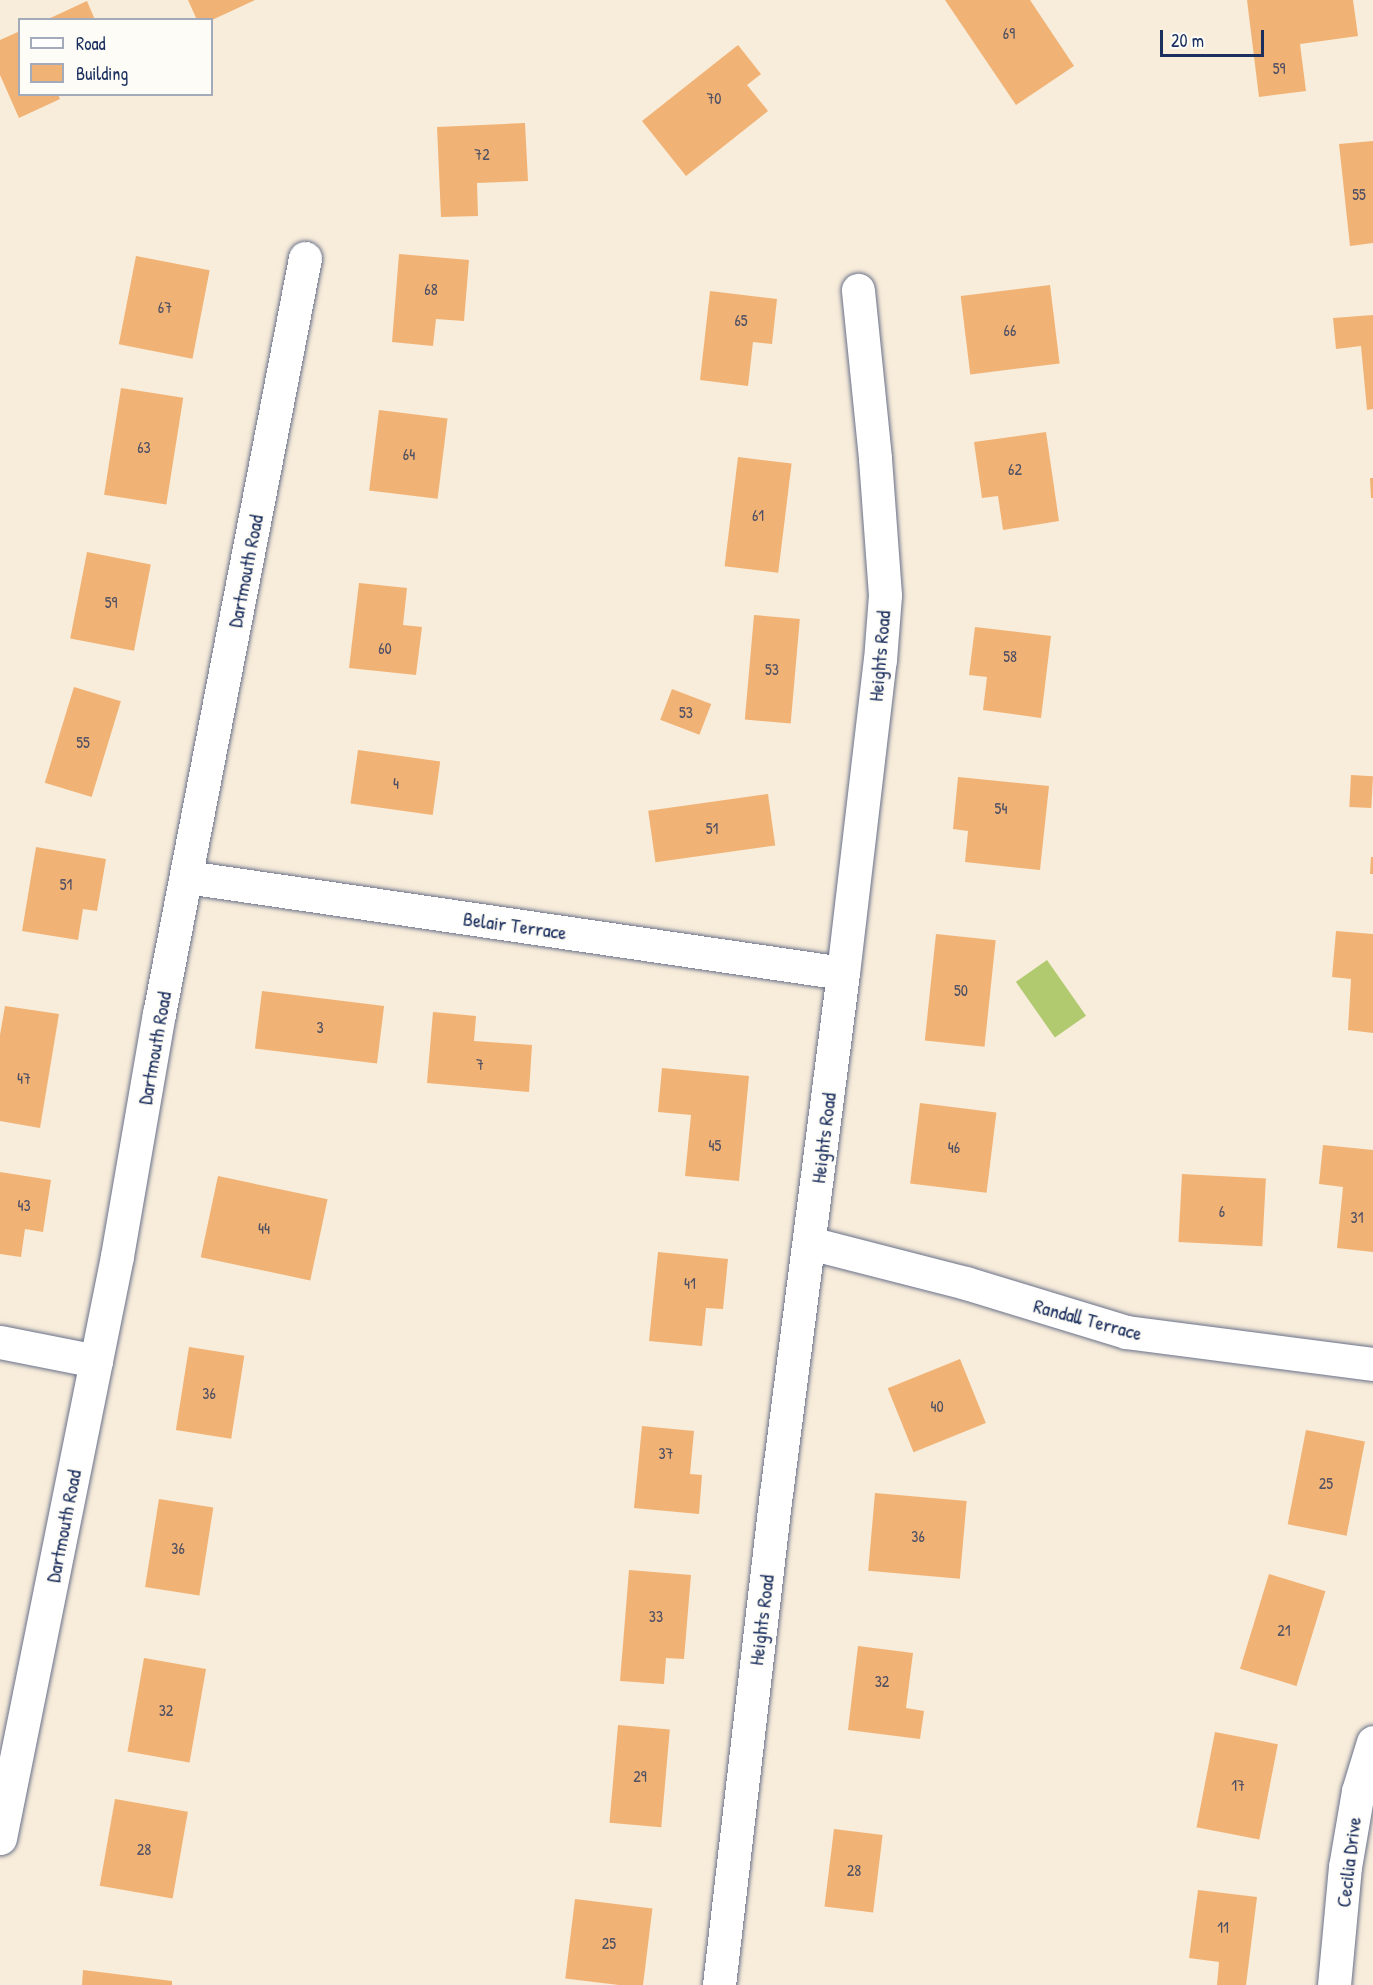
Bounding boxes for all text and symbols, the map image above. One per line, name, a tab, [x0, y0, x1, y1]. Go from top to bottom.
legend	[18, 18, 213, 96]
scale bar	[1163, 18, 1266, 56]
house number: 69	[1003, 23, 1015, 43]
text: 20 m	[1171, 28, 1204, 53]
text: Road	[76, 31, 106, 56]
house number: 59	[1273, 58, 1285, 78]
text: Building	[76, 61, 128, 86]
house number: 70	[706, 88, 722, 108]
house number: 72	[474, 144, 490, 164]
house number: 55	[1352, 184, 1366, 204]
house number: 68	[424, 279, 438, 299]
house number: 67	[158, 297, 172, 317]
house number: 65	[734, 310, 748, 330]
house number: 66	[1004, 320, 1016, 340]
house number: 63	[137, 437, 151, 457]
house number: 64	[403, 444, 415, 464]
house number: 62	[1008, 459, 1022, 479]
house number: 61	[752, 505, 764, 525]
street label: Dartmouth Road	[222, 513, 268, 629]
house number: 59	[105, 592, 117, 612]
street label: Heights Road	[863, 610, 895, 702]
house number: 60	[378, 638, 392, 658]
house number: 58	[1003, 646, 1017, 666]
house number: 53	[765, 659, 779, 679]
house number: 53	[679, 702, 693, 722]
house number: 55	[76, 732, 90, 752]
house number: 4	[393, 773, 399, 793]
house number: 54	[995, 798, 1007, 818]
house number: 51	[706, 818, 718, 838]
house number: 51	[60, 874, 72, 894]
street label: Belair Terrace	[462, 906, 568, 944]
house number: 50	[954, 980, 968, 1000]
street label: Dartmouth Road	[132, 990, 176, 1106]
house number: 3	[316, 1017, 324, 1037]
house number: 7	[476, 1054, 484, 1074]
house number: 47	[17, 1068, 31, 1088]
street label: Heights Road	[806, 1091, 840, 1185]
house number: 45	[709, 1135, 721, 1155]
house number: 46	[948, 1137, 960, 1157]
house number: 43	[17, 1195, 31, 1215]
house number: 6	[1219, 1201, 1225, 1221]
house number: 31	[1351, 1207, 1363, 1227]
house number: 44	[258, 1218, 270, 1238]
house number: 41	[684, 1273, 696, 1293]
street label: Randall Terrace	[1031, 1293, 1145, 1345]
house number: 36	[202, 1383, 216, 1403]
house number: 40	[930, 1396, 944, 1416]
house number: 37	[658, 1443, 674, 1463]
street label: Dartmouth Road	[40, 1468, 86, 1584]
house number: 25	[1319, 1473, 1333, 1493]
house number: 36	[911, 1526, 925, 1546]
house number: 36	[171, 1538, 185, 1558]
street label: Heights Road	[744, 1573, 778, 1667]
house number: 33	[649, 1606, 663, 1626]
house number: 21	[1277, 1620, 1291, 1640]
house number: 32	[875, 1671, 889, 1691]
house number: 32	[159, 1700, 173, 1720]
house number: 29	[633, 1766, 647, 1786]
house number: 17	[1231, 1775, 1245, 1795]
street label: Cecilia Drive	[1331, 1815, 1365, 1909]
house number: 28	[137, 1839, 151, 1859]
house number: 28	[847, 1860, 861, 1880]
house number: 11	[1217, 1917, 1229, 1937]
house number: 25	[602, 1933, 616, 1953]

